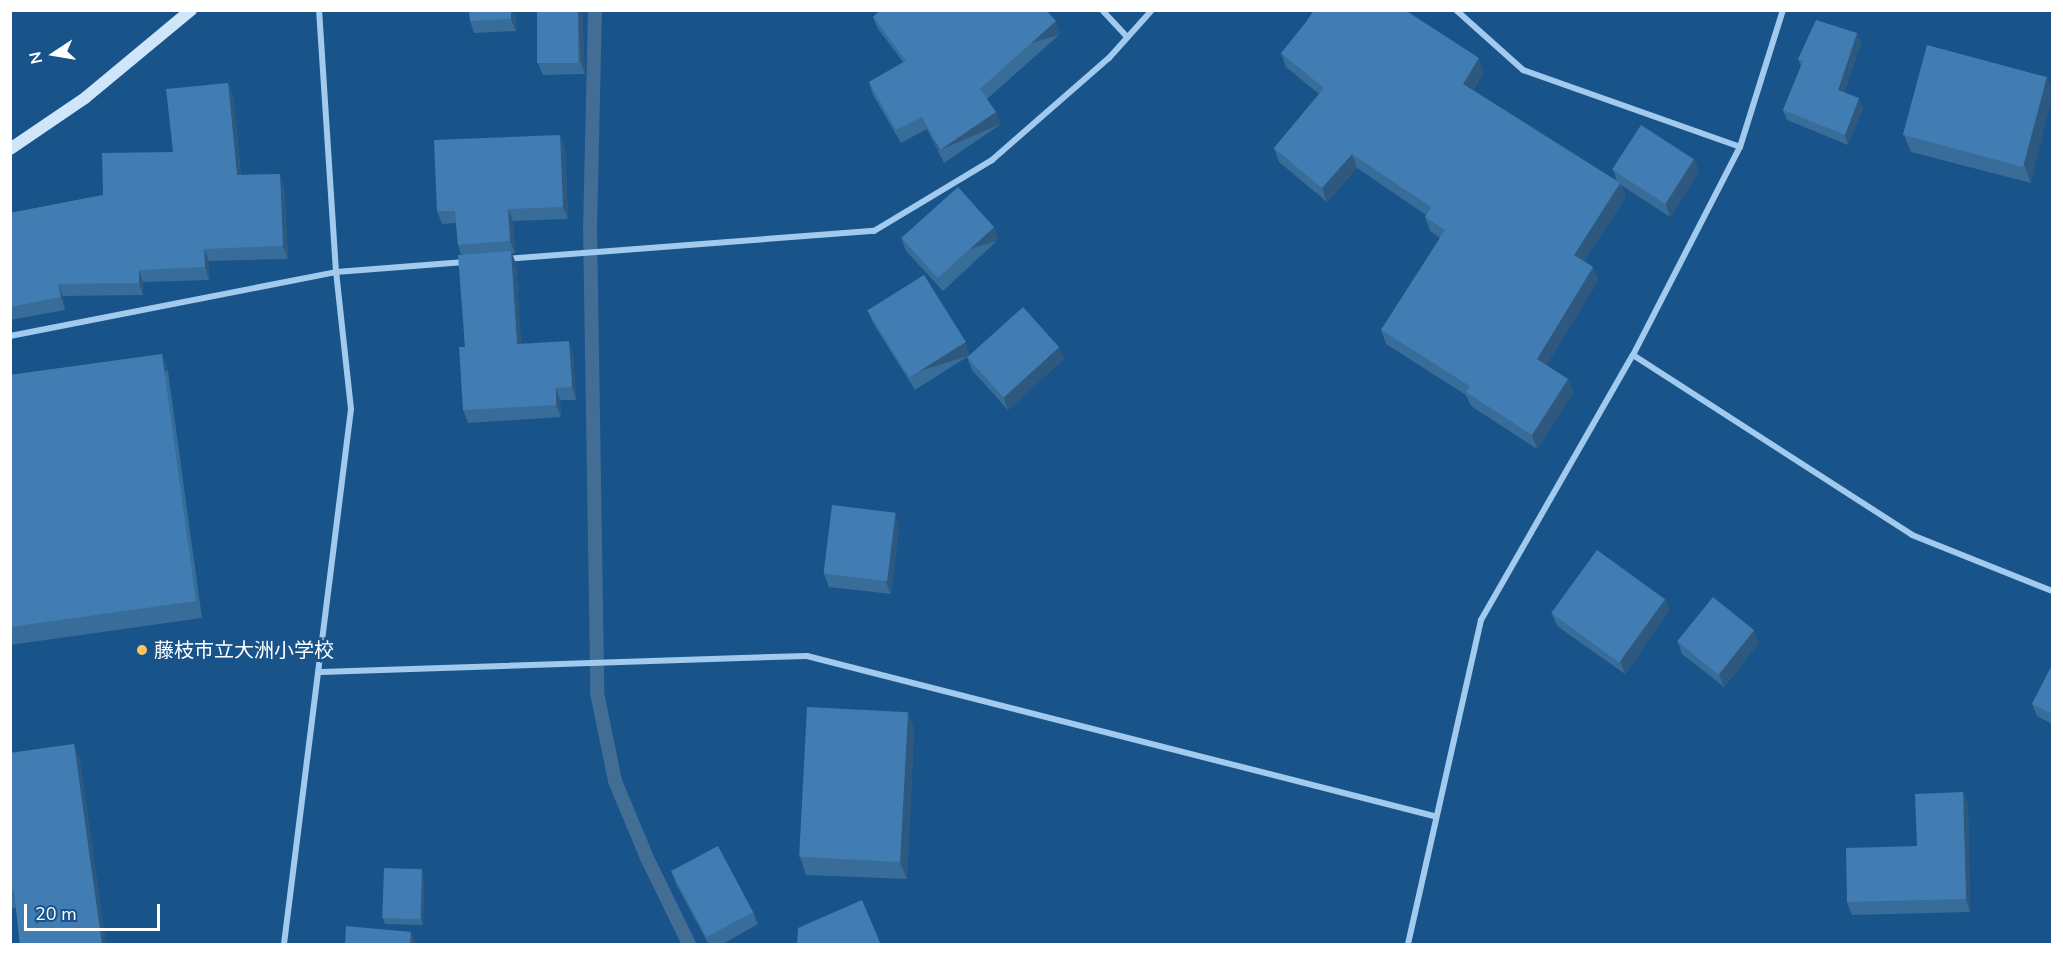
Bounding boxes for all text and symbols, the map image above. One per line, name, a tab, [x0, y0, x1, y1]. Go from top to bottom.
north arrow	[24, 24, 84, 84]
text: N	[24, 50, 48, 66]
place label: 藤枝市立大洲小学校	[154, 638, 334, 662]
marker: 藤枝市立大洲小学校	[135, 643, 149, 657]
scale bar	[27, 892, 164, 930]
text: 20 m	[35, 902, 77, 926]

